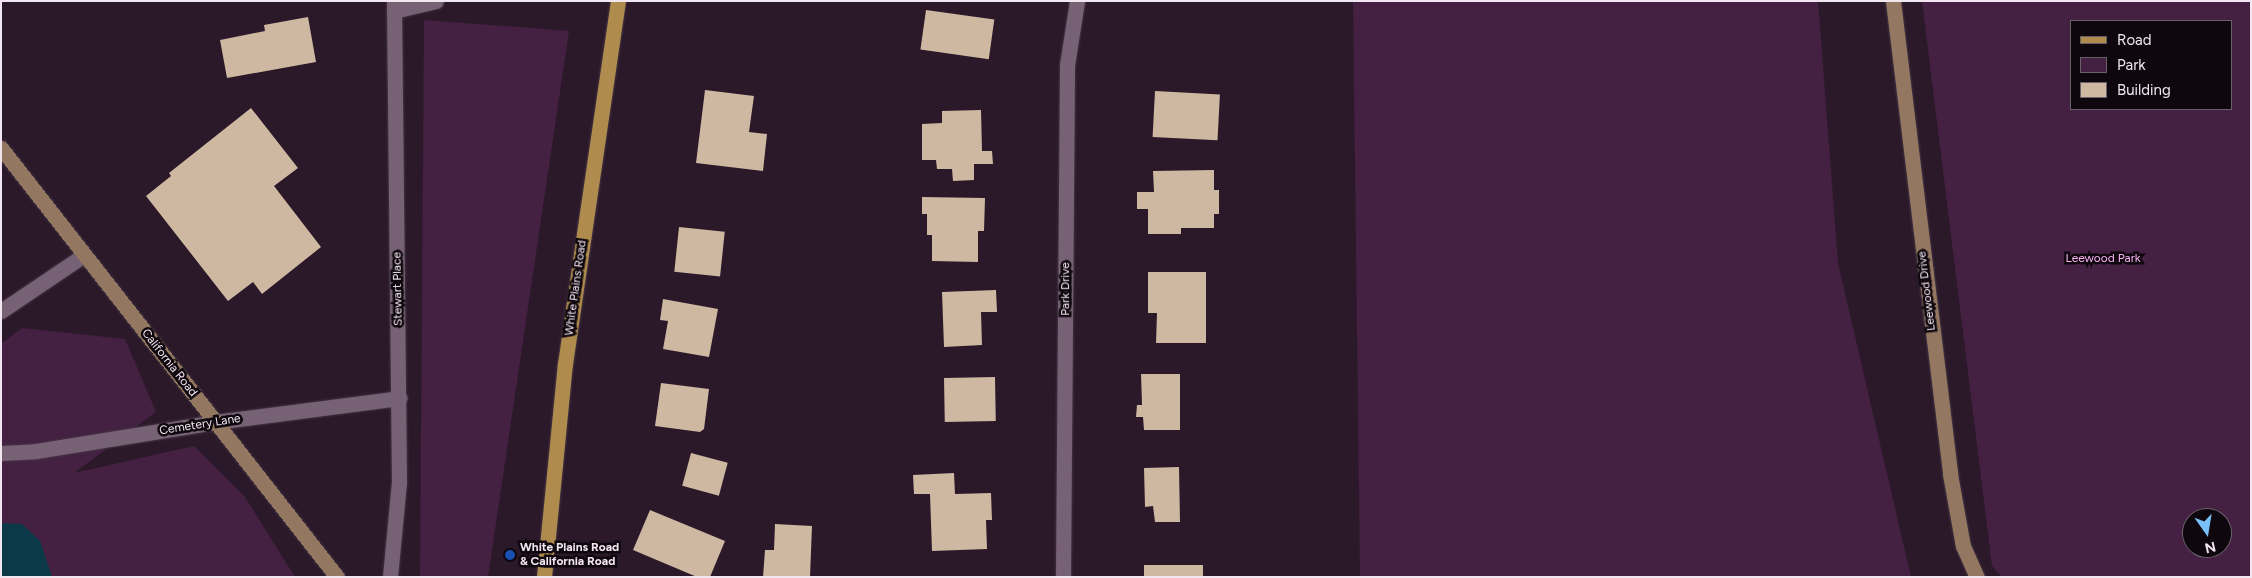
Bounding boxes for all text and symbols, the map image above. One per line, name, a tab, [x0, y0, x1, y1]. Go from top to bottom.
legend	[2070, 20, 2232, 110]
text: Road	[2117, 31, 2152, 49]
text: Park	[2117, 56, 2146, 74]
text: Building	[2117, 81, 2171, 99]
street label: White Plains Road	[562, 239, 590, 337]
street label: Leewood Drive	[1915, 250, 1939, 332]
street label: Stewart Place	[390, 252, 406, 326]
park label: Leewood Park	[2065, 252, 2141, 266]
street label: Park Drive	[1059, 262, 1073, 316]
street label: California Road	[138, 326, 200, 400]
street label: Cemetery Lane	[158, 411, 242, 439]
north arrow	[2182, 508, 2232, 558]
text: N	[2203, 538, 2217, 557]
place label: White Plains Road & California Road	[520, 541, 619, 569]
marker: White Plains Road & California Road	[504, 549, 516, 561]

